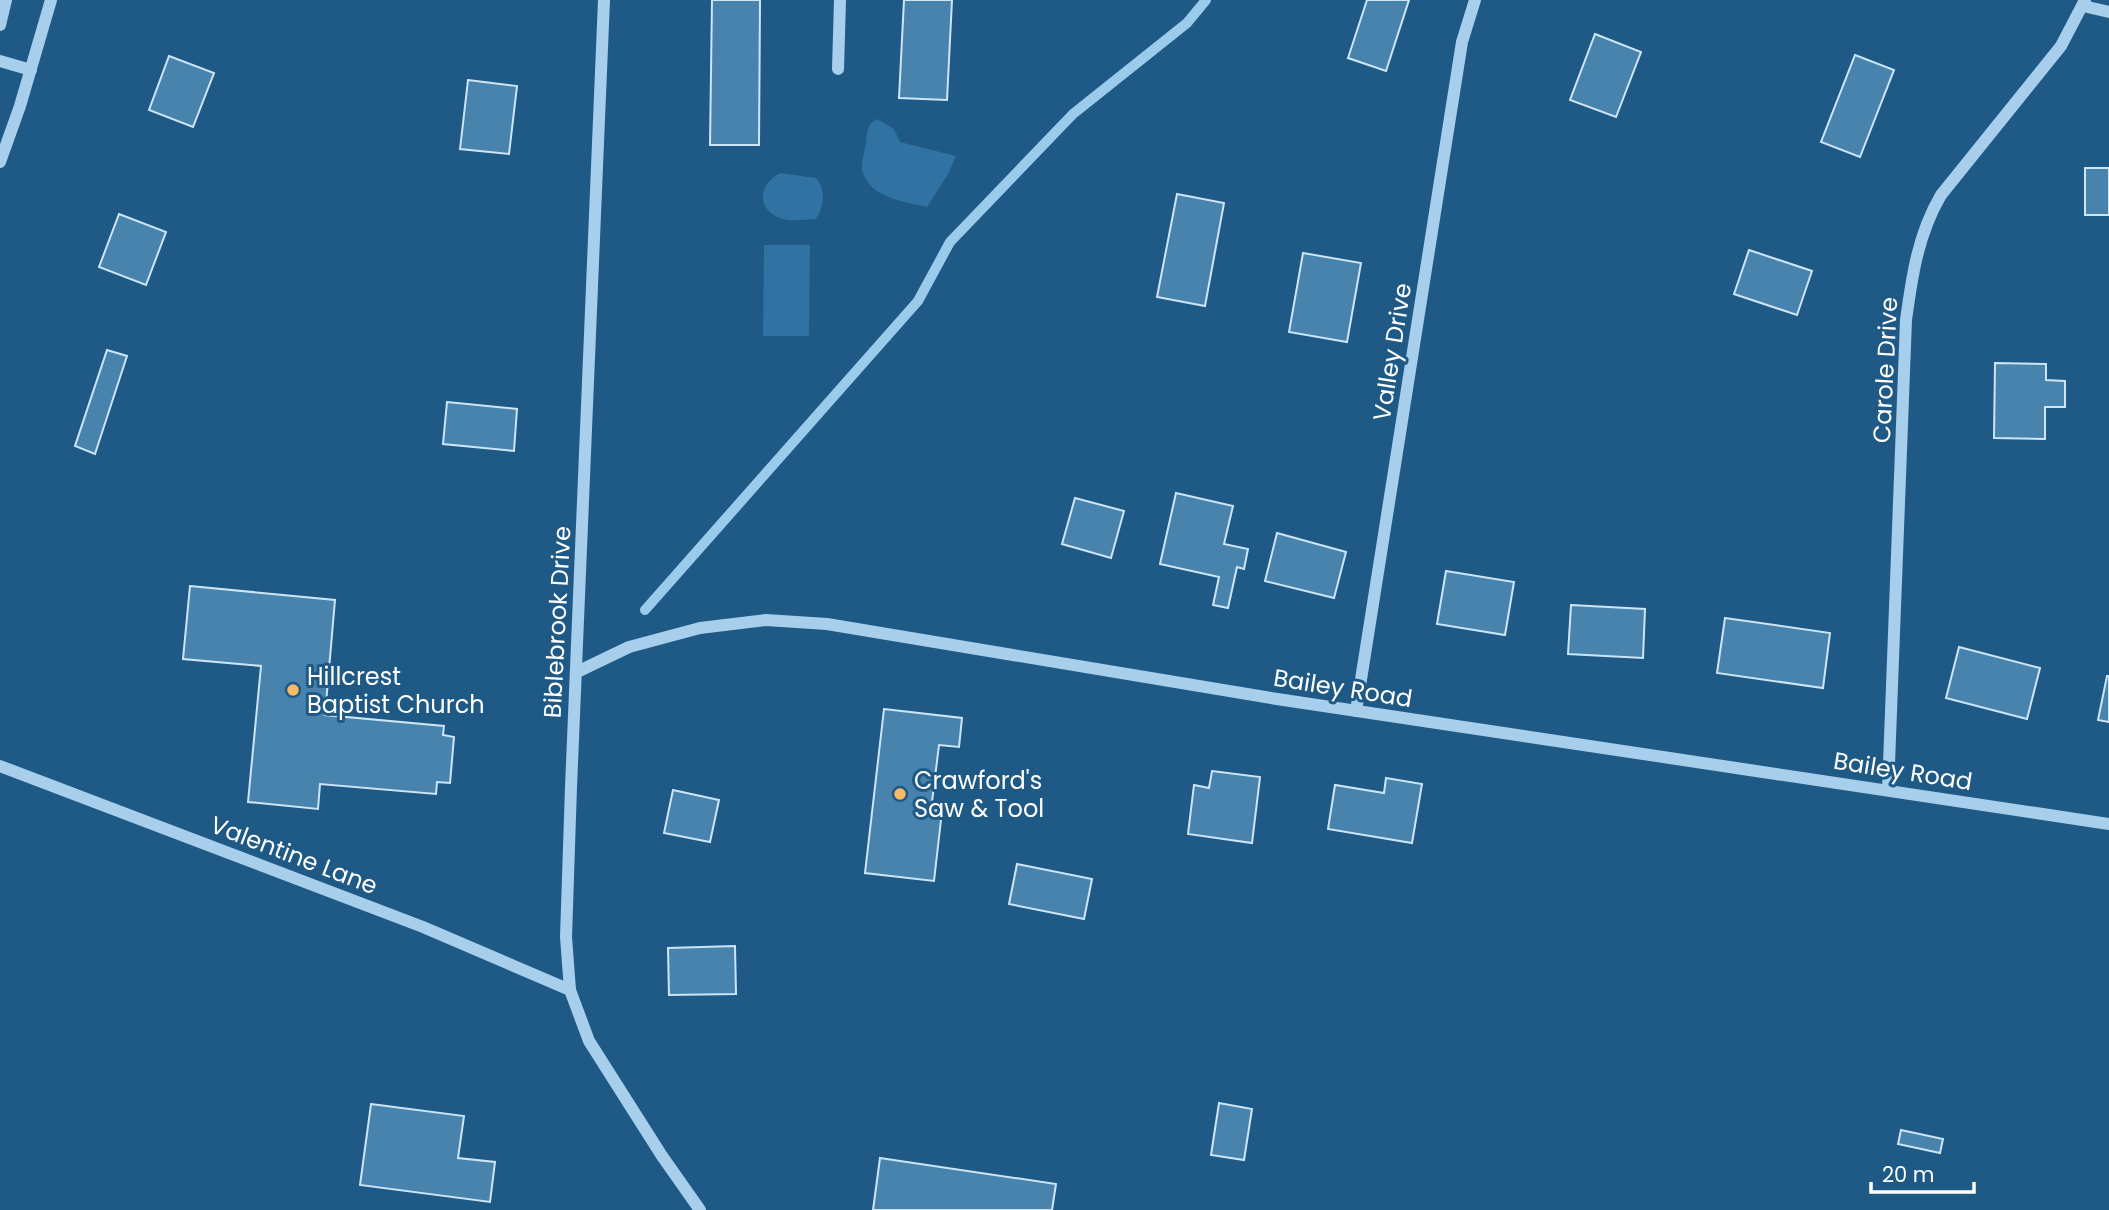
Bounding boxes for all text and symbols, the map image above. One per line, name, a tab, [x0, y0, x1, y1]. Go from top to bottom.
street label: Valley Drive	[1365, 281, 1419, 423]
street label: Carole Drive	[1865, 296, 1905, 444]
street label: Biblebrook Drive	[535, 525, 579, 719]
place label: Hillcrest Baptist Church	[307, 660, 485, 721]
street label: Bailey Road	[1271, 661, 1415, 715]
marker: Hillcrest Baptist Church	[285, 682, 301, 698]
street label: Bailey Road	[1831, 744, 1975, 798]
place label: Crawford's Saw & Tool	[914, 764, 1044, 825]
marker: Crawford's Saw & Tool	[892, 786, 908, 802]
street label: Valentine Lane	[206, 808, 382, 902]
scale bar	[1871, 1150, 1974, 1194]
text: 20 m	[1882, 1160, 1935, 1189]

